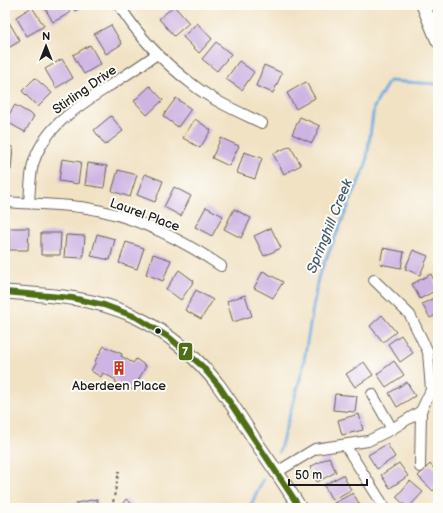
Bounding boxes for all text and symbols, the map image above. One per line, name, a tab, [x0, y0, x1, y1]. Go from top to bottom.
north arrow	[26, 26, 66, 66]
text: N	[42, 30, 50, 43]
street label: Stirling Drive	[49, 62, 120, 118]
water label: Springhill Creek	[303, 176, 357, 276]
street label: Laurel Place	[108, 195, 182, 235]
unlabelled marker	[153, 326, 163, 336]
line badge: 7	[178, 342, 193, 361]
text: 7	[182, 345, 188, 358]
building icon: Aberdeen Place	[111, 360, 127, 376]
place label: Aberdeen Place	[72, 378, 166, 394]
scale bar	[289, 461, 367, 487]
text: 50 m	[295, 468, 322, 483]

